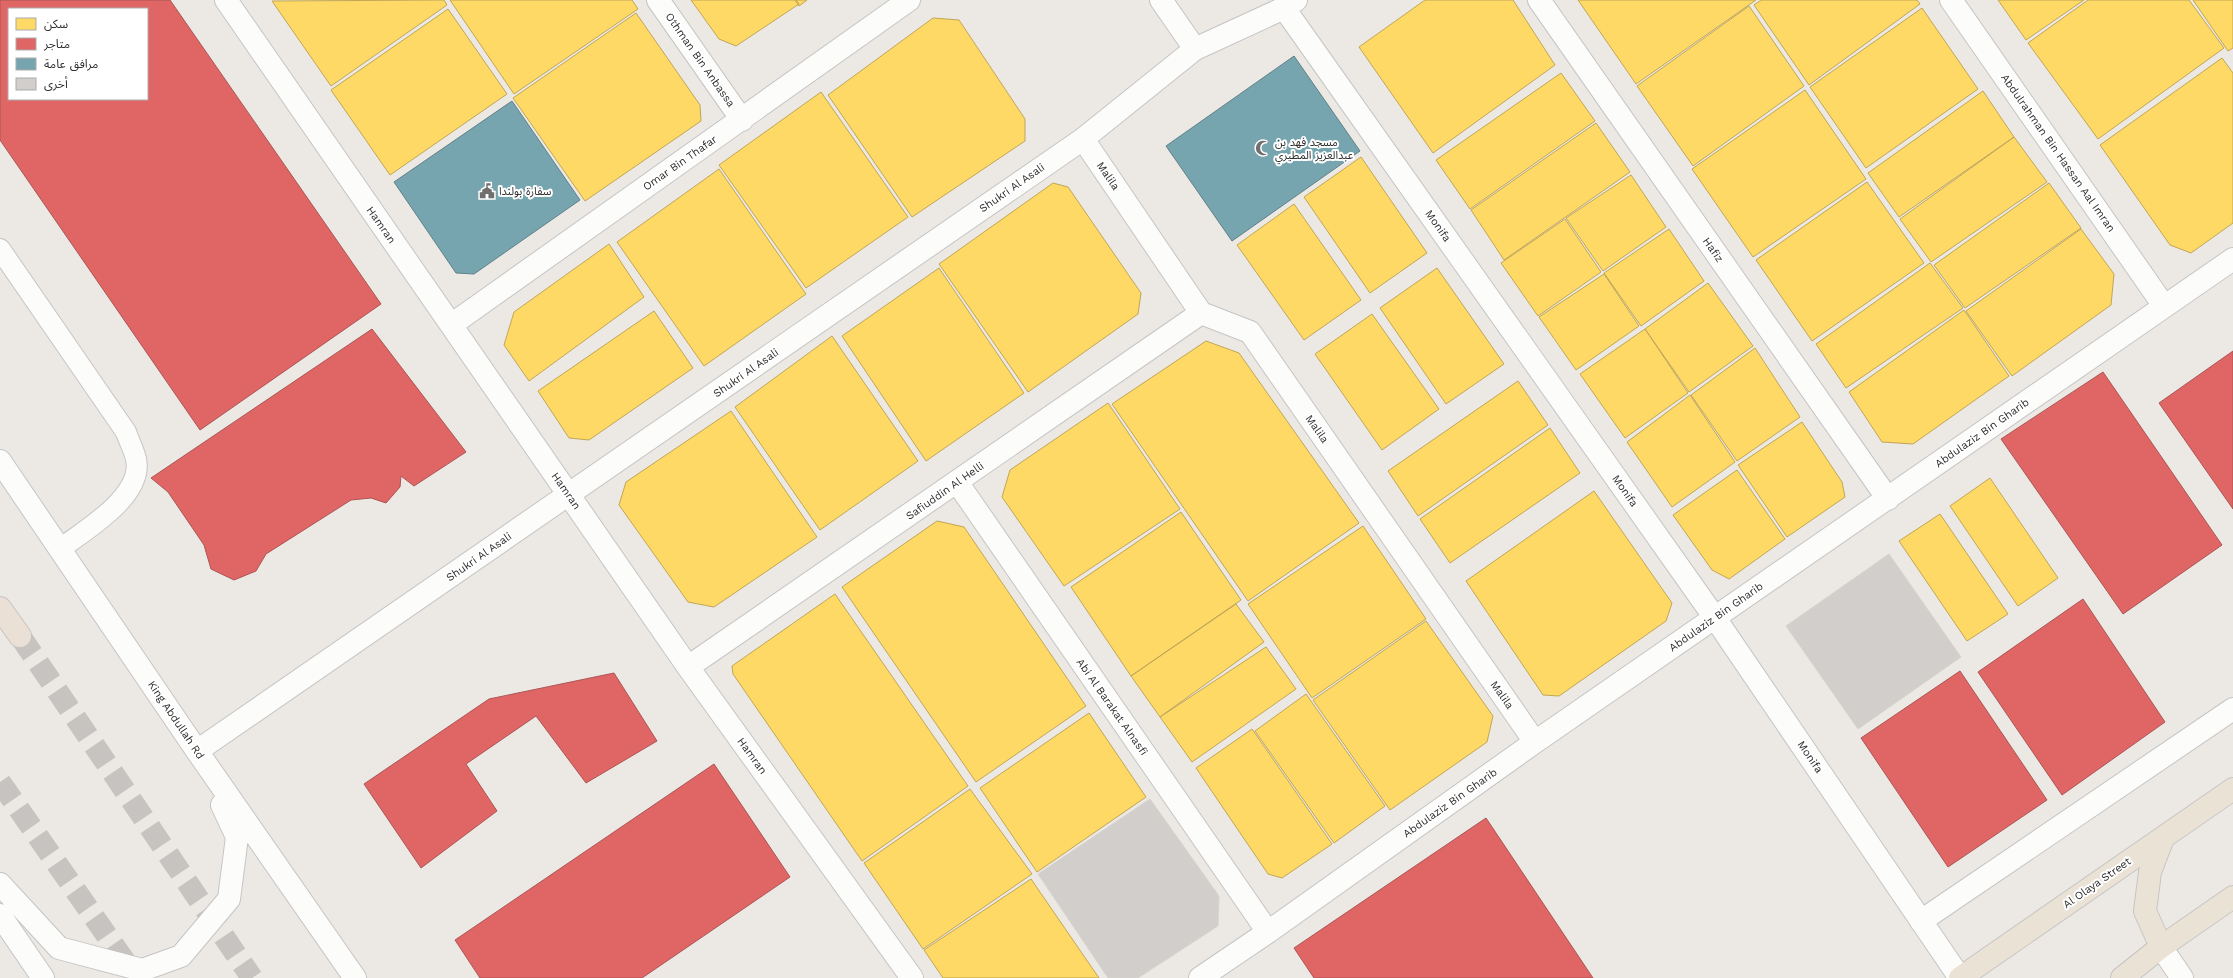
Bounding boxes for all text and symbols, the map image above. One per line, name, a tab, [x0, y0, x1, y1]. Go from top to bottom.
legend	[8, 8, 148, 100]
street label: Othman Bin Anbassa	[663, 10, 737, 110]
text: سكن	[44, 17, 68, 31]
text: متاجر	[43, 37, 70, 51]
text: مرافق عامة	[44, 57, 98, 72]
street label: Abdulrahman Bin Hassan Aal Imran	[1998, 71, 2118, 235]
text: أخرى	[44, 76, 68, 91]
street label: Omar Bin Thafar	[640, 132, 720, 193]
place label: مسجد فهد بن عبدالعزيز المطيري	[1275, 136, 1354, 164]
mosque icon: مسجد فهد بن عبدالعزيز المطيري	[1254, 139, 1272, 157]
street label: Malila	[1094, 159, 1122, 193]
street label: Shukri Al Asali	[977, 161, 1047, 215]
public building icon: سفارة بولندا	[478, 182, 496, 200]
place label: سفارة بولندا	[499, 185, 552, 198]
street label: Hamran	[364, 204, 398, 246]
street label: Monifa	[1422, 208, 1454, 244]
street label: Hafiz	[1700, 235, 1726, 265]
street label: Shukri Al Asali	[711, 346, 781, 400]
street label: Abdulaziz Bin Gharib	[1932, 396, 2032, 470]
street label: Malila	[1303, 412, 1331, 446]
street label: Safiuddin Al Helli	[904, 459, 986, 523]
street label: Hamran	[549, 470, 583, 512]
street label: Monifa	[1609, 473, 1641, 509]
street label: Shukri Al Asali	[444, 530, 514, 584]
street label: Abdulaziz Bin Gharib	[1666, 580, 1766, 654]
street label: Abi Al Barakat Alnasfi	[1074, 656, 1150, 758]
street label: King Abdullah Rd	[145, 678, 207, 762]
street label: Malila	[1488, 678, 1516, 712]
street label: Hamran	[734, 735, 770, 777]
street label: Monifa	[1795, 738, 1825, 776]
street label: Abdulaziz Bin Gharib	[1400, 766, 1500, 840]
street label: Al Olaya Street	[2061, 855, 2134, 911]

